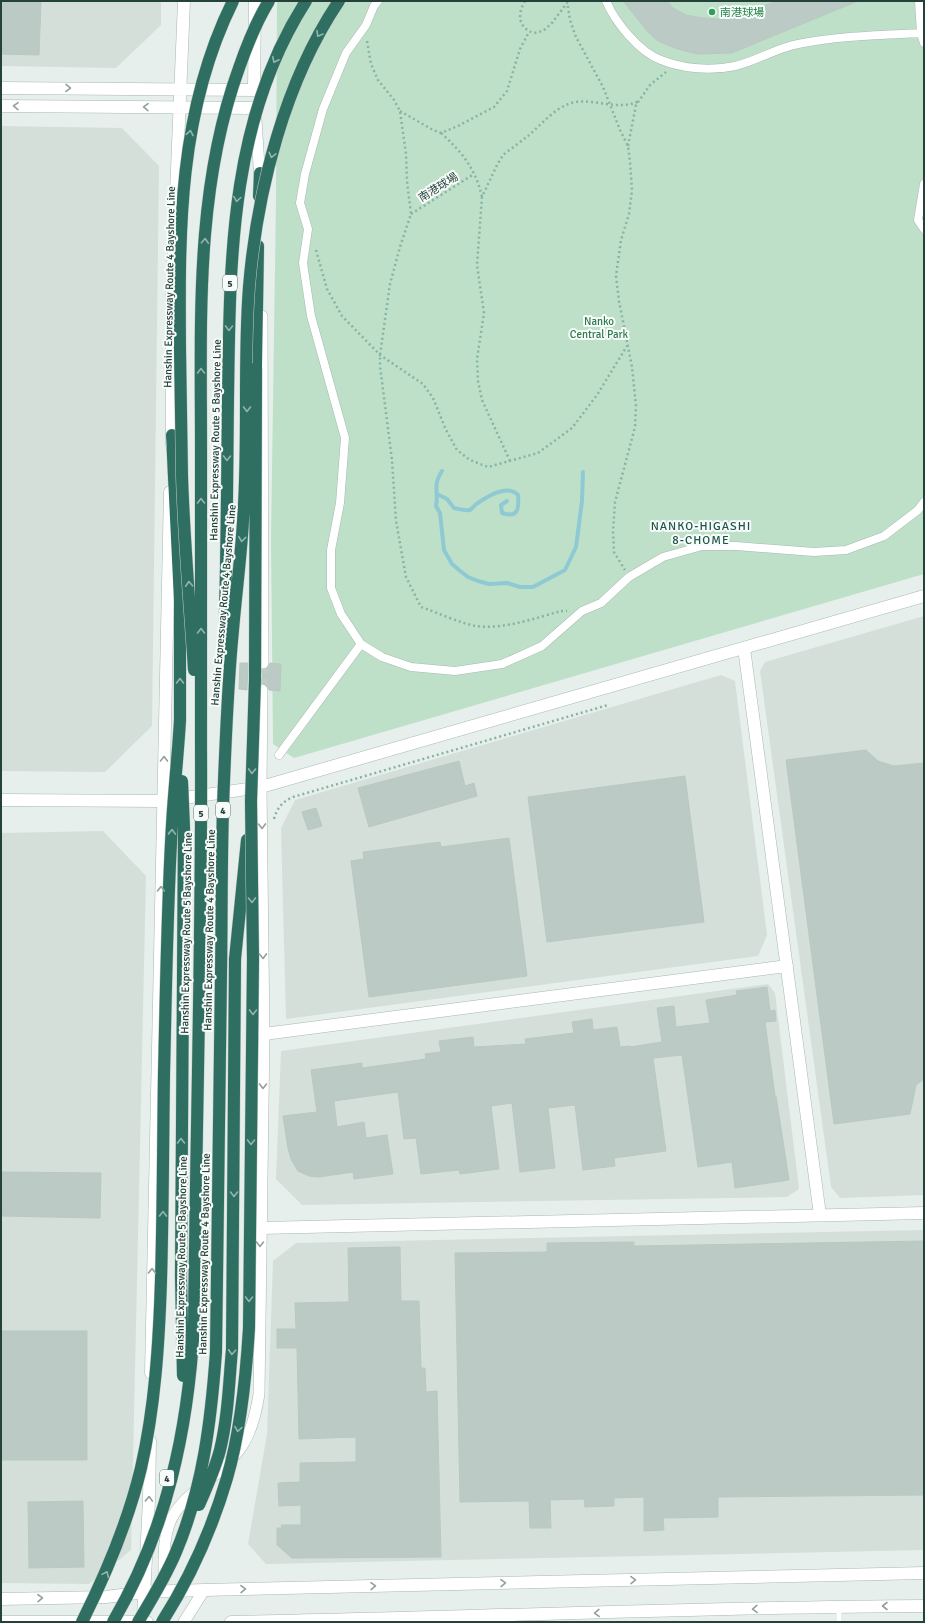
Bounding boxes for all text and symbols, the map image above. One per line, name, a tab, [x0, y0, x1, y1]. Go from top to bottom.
place label: 南港球場	[720, 6, 764, 19]
marker: 南港球場	[707, 7, 717, 17]
one-way arrow	[316, 30, 323, 37]
one-way arrow	[272, 56, 280, 64]
one-way arrow	[65, 84, 71, 92]
one-way arrow	[13, 102, 19, 110]
one-way arrow	[143, 103, 149, 111]
one-way arrow	[185, 130, 194, 136]
one-way arrow	[269, 152, 277, 158]
street label: 南港球場	[416, 170, 460, 205]
street label: Hanshin Expressway Route 4 Bayshore Line	[161, 186, 178, 388]
one-way arrow	[233, 196, 242, 202]
one-way arrow	[200, 238, 209, 244]
road number: 5	[223, 275, 237, 291]
park label: Nanko Central Park	[570, 315, 629, 341]
one-way arrow	[225, 325, 233, 331]
street label: Hanshin Expressway Route 5 Bayshore Line	[207, 339, 224, 541]
one-way arrow	[197, 368, 205, 374]
one-way arrow	[242, 406, 251, 412]
one-way arrow	[223, 455, 232, 461]
one-way arrow	[197, 498, 205, 504]
street label: Hanshin Expressway Route 4 Bayshore Line	[208, 504, 239, 706]
district label: NANKO-HIGASHI 8-CHOME	[651, 519, 751, 548]
one-way arrow	[237, 536, 246, 542]
one-way arrow	[185, 581, 193, 587]
one-way arrow	[197, 628, 205, 634]
one-way arrow	[176, 678, 184, 684]
one-way arrow	[160, 756, 168, 762]
one-way arrow	[248, 768, 256, 774]
road number: 4	[216, 802, 230, 818]
road number: 5	[194, 805, 208, 821]
one-way arrow	[258, 823, 266, 829]
one-way arrow	[168, 829, 176, 835]
street label: Hanshin Expressway Route 4 Bayshore Line	[201, 829, 218, 1031]
street label: Hanshin Expressway Route 5 Bayshore Line	[178, 832, 195, 1034]
one-way arrow	[157, 886, 165, 892]
one-way arrow	[248, 897, 257, 903]
one-way arrow	[259, 953, 267, 959]
one-way arrow	[248, 1009, 257, 1015]
one-way arrow	[259, 1083, 268, 1089]
one-way arrow	[177, 1138, 185, 1144]
one-way arrow	[247, 1139, 255, 1145]
street label: Hanshin Expressway Route 4 Bayshore Line	[196, 1153, 213, 1355]
street label: Hanshin Expressway Route 5 Bayshore Line	[173, 1156, 190, 1358]
one-way arrow	[230, 1191, 238, 1197]
one-way arrow	[159, 1211, 167, 1217]
one-way arrow	[256, 1241, 264, 1247]
one-way arrow	[148, 1268, 156, 1274]
one-way arrow	[245, 1296, 253, 1302]
one-way arrow	[227, 1349, 236, 1355]
one-way arrow	[234, 1426, 243, 1432]
road number: 4	[160, 1470, 174, 1486]
one-way arrow	[145, 1496, 153, 1502]
one-way arrow	[101, 1571, 109, 1578]
one-way arrow	[630, 1576, 636, 1584]
one-way arrow	[500, 1579, 506, 1587]
one-way arrow	[370, 1582, 376, 1590]
one-way arrow	[240, 1585, 246, 1593]
one-way arrow	[37, 1594, 43, 1602]
one-way arrow	[882, 1602, 888, 1610]
one-way arrow	[752, 1604, 758, 1613]
one-way arrow	[594, 1609, 600, 1617]

